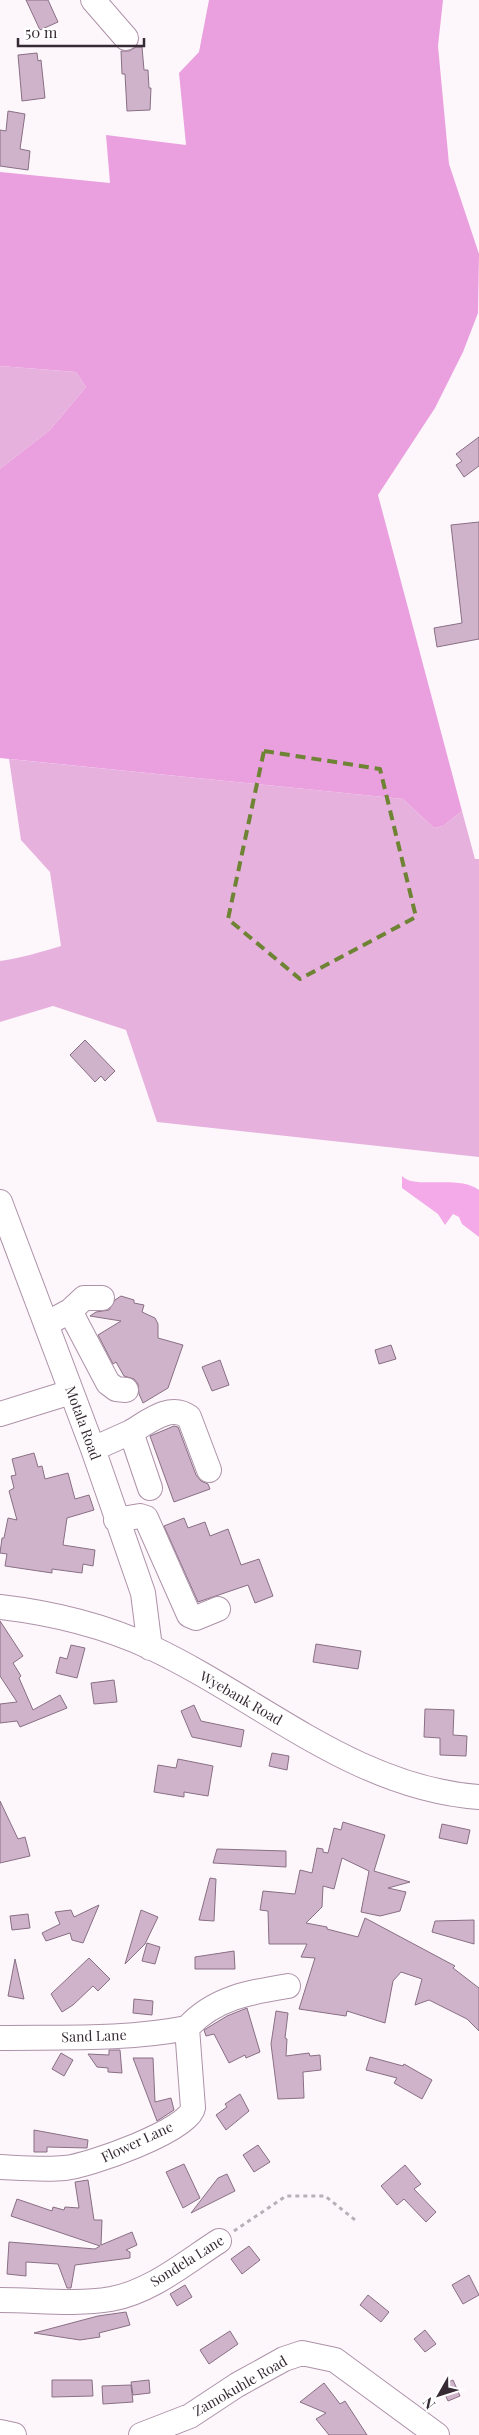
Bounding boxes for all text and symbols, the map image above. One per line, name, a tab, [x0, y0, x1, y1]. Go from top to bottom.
scale bar	[18, 15, 144, 47]
text: 50 m	[25, 22, 58, 42]
street label: Motala Road	[61, 1383, 106, 1463]
street label: Wyebank Road	[196, 1666, 286, 1729]
street label: Sand Lane	[61, 2025, 127, 2046]
street label: Flower Lane	[98, 2117, 176, 2166]
street label: Sondela Lane	[146, 2230, 227, 2291]
street label: Zamokuhle Road	[189, 2351, 290, 2420]
north arrow	[414, 2370, 464, 2420]
text: N	[418, 2394, 439, 2413]

